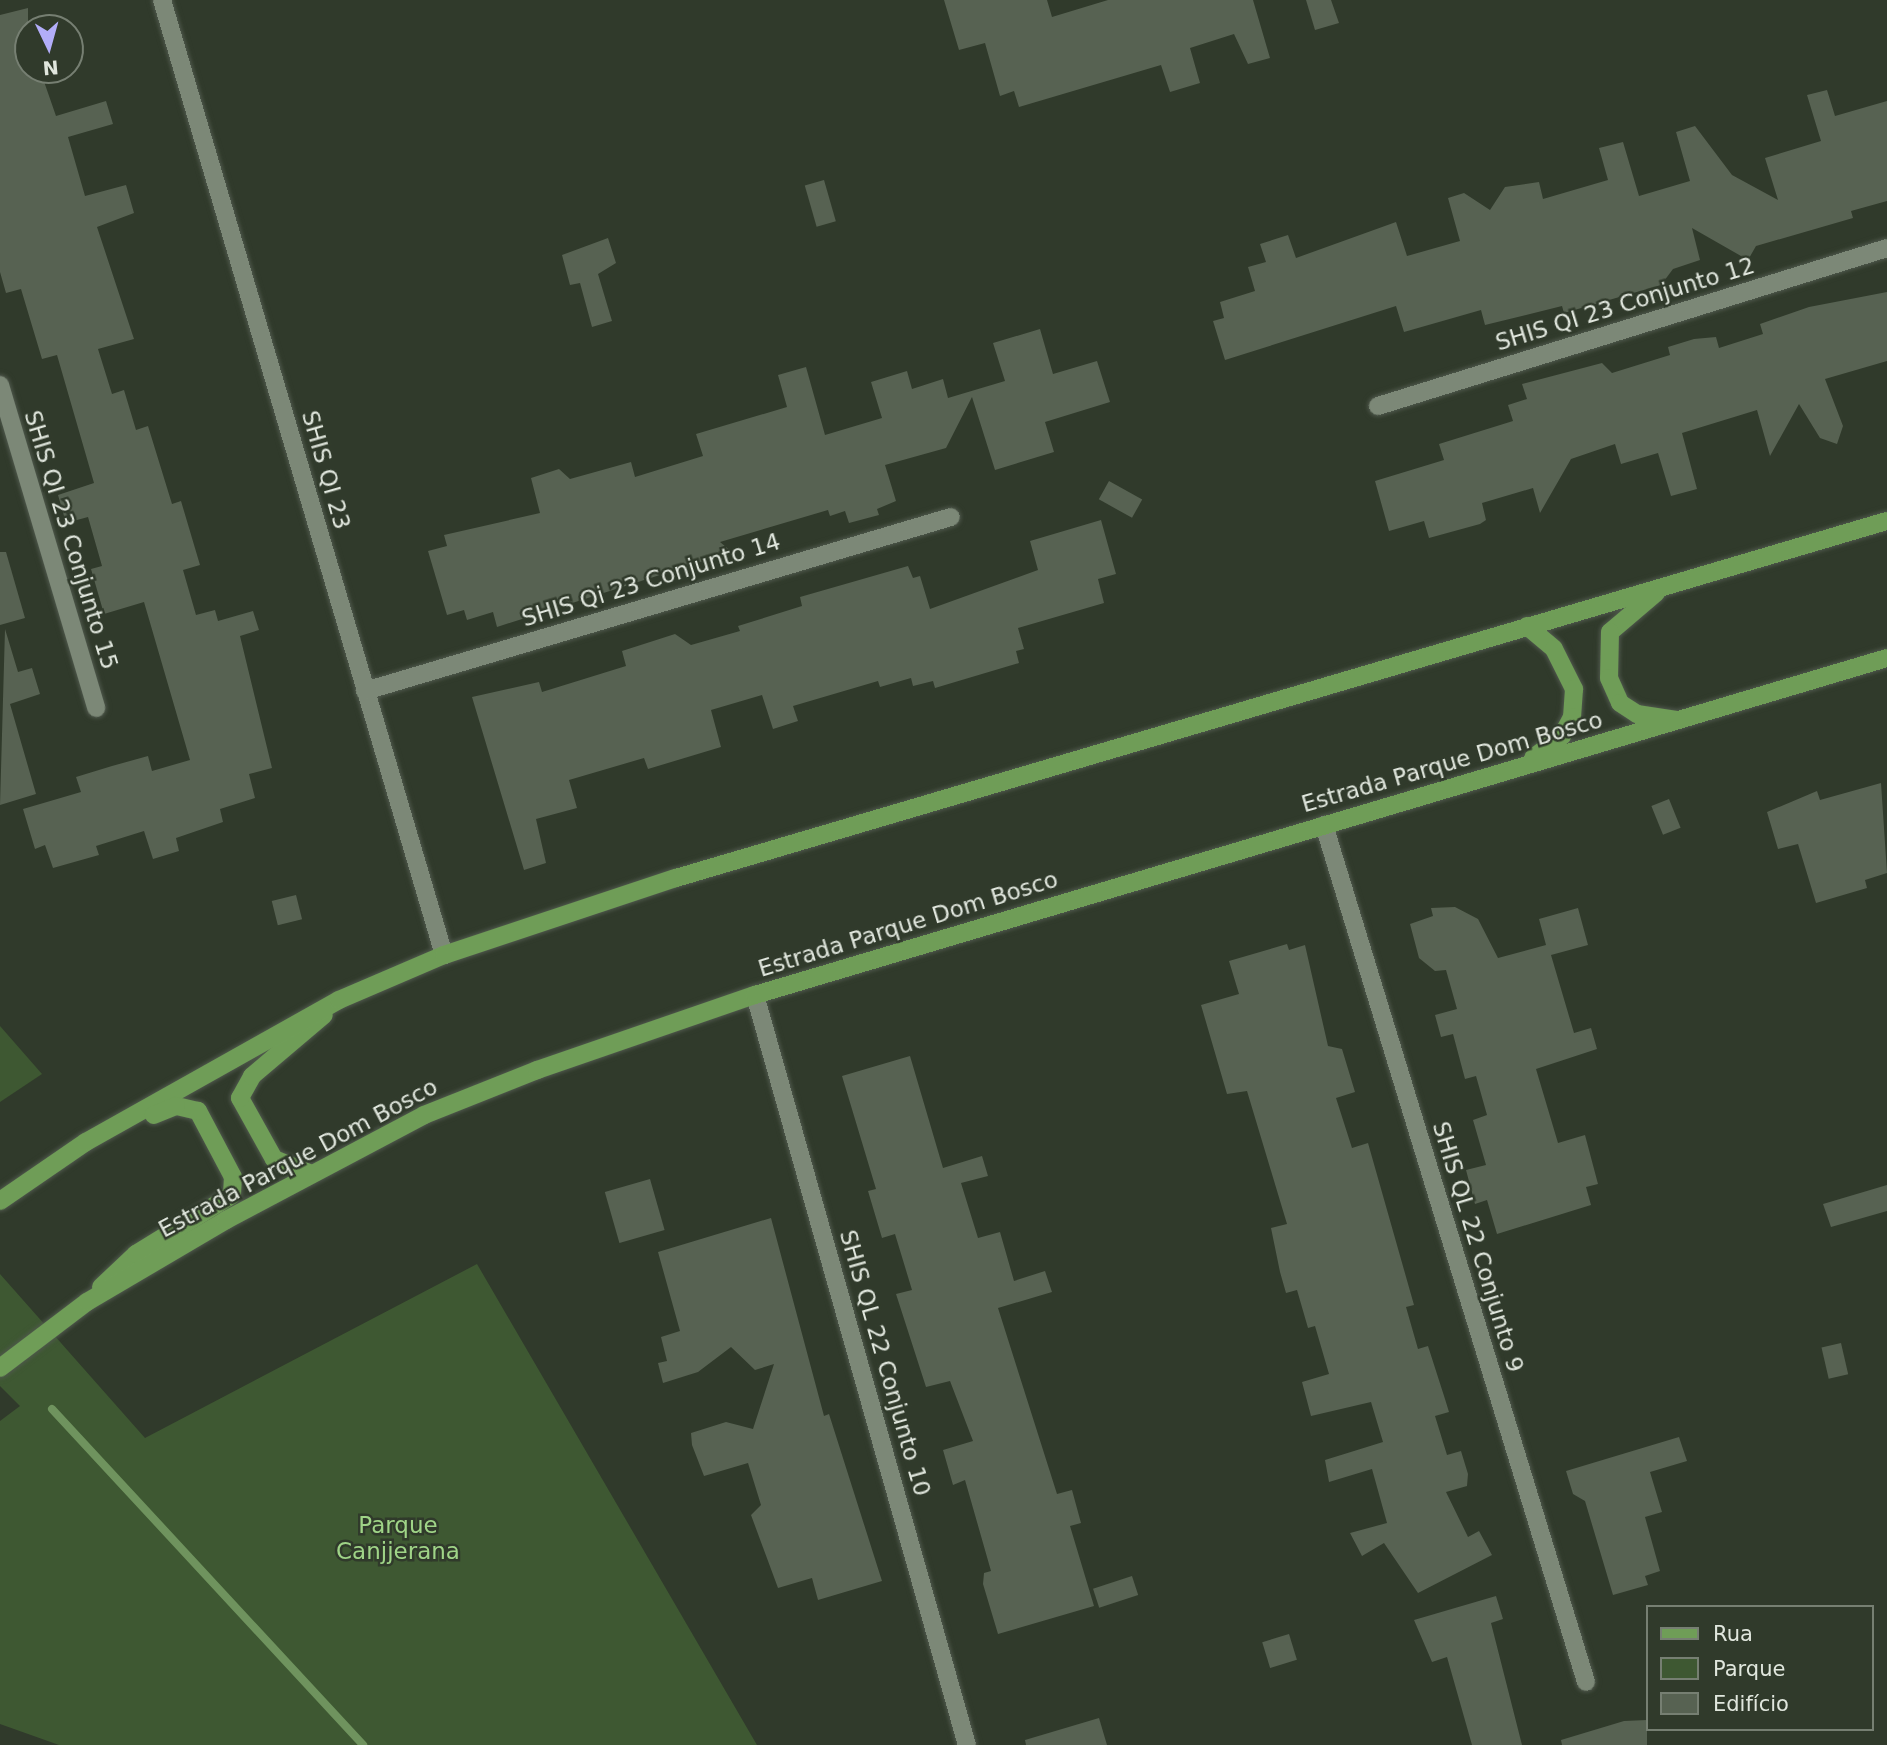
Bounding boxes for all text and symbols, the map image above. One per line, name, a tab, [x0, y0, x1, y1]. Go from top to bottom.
north arrow	[14, 14, 84, 84]
text: N	[42, 56, 60, 80]
street label: SHIS QI 23 Conjunto 12	[1492, 251, 1758, 357]
street label: SHIS QI 23 Conjunto 15	[18, 407, 124, 673]
street label: SHIS QI 23	[296, 408, 356, 532]
street label: SHIS Qi 23 Conjunto 14	[518, 527, 784, 633]
street label: Estrada Parque Dom Bosco	[1298, 706, 1606, 818]
street label: Estrada Parque Dom Bosco	[755, 865, 1061, 983]
street label: Estrada Parque Dom Bosco	[154, 1073, 442, 1243]
street label: SHIS QL 22 Conjunto 9	[1427, 1118, 1529, 1376]
street label: SHIS QL 22 Conjunto 10	[834, 1227, 936, 1499]
park label: Parque Canjjerana	[336, 1511, 460, 1565]
legend	[1646, 1605, 1873, 1731]
text: Rua	[1713, 1622, 1753, 1646]
text: Parque	[1713, 1657, 1785, 1681]
text: Edifício	[1713, 1692, 1789, 1716]

